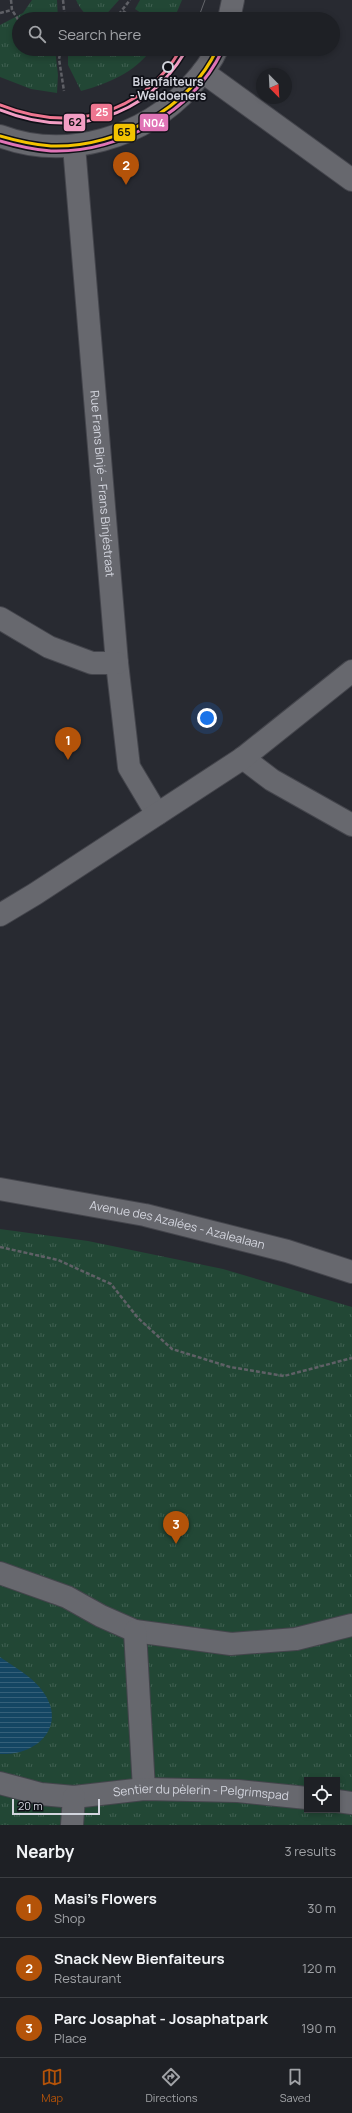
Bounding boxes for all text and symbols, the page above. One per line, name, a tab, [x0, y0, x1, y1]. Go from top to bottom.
search box	[12, 12, 340, 56]
icon: search	[26, 23, 48, 45]
text: Search here	[58, 24, 141, 45]
marker: Bienfaiteurs - Weldoeners	[162, 61, 174, 73]
north arrow	[256, 68, 292, 104]
place label: Bienfaiteurs - Weldoeners	[130, 73, 207, 104]
line badge: 25	[90, 103, 113, 122]
text: 25	[96, 104, 109, 119]
line badge: 62	[63, 113, 86, 132]
line badge: N04	[139, 113, 169, 132]
text: 62	[68, 114, 82, 129]
text: N04	[143, 115, 165, 130]
line badge: 65	[113, 123, 136, 142]
text: 65	[117, 124, 131, 139]
pin: 2	[113, 152, 139, 185]
street label: Rue Frans Binjé - Frans Binjéstraat	[86, 390, 119, 578]
your location	[197, 708, 217, 728]
pin: 1	[55, 727, 81, 760]
street label: Avenue des Azalées - Azalealaan	[88, 1196, 267, 1253]
pin: 3	[163, 1511, 189, 1544]
map controls	[304, 1777, 340, 1813]
button: locate	[304, 1777, 340, 1813]
street label: Sentier du pèlerin - Pelgrimspad	[112, 1780, 290, 1804]
scale bar	[12, 1797, 100, 1816]
text: 20 m	[18, 1798, 43, 1813]
text: Nearby	[16, 1840, 74, 1863]
text: 3 results	[284, 1842, 336, 1860]
text: Masi's Flowers	[54, 1888, 157, 1909]
text: 1	[26, 1899, 32, 1917]
text: 30 m	[307, 1899, 336, 1917]
text: Shop	[54, 1909, 85, 1927]
text: Snack New Bienfaiteurs	[54, 1948, 225, 1969]
text: 2	[25, 1959, 33, 1977]
text: 120 m	[302, 1959, 336, 1977]
text: Restaurant	[54, 1969, 121, 1987]
text: Parc Josaphat - Josaphatpark	[54, 2008, 268, 2029]
text: 3	[25, 2019, 33, 2037]
text: 190 m	[301, 2019, 336, 2037]
text: Place	[54, 2029, 87, 2047]
tab: Map	[41, 2066, 63, 2105]
tab: Directions	[145, 2066, 198, 2105]
tab: Saved	[280, 2066, 311, 2105]

